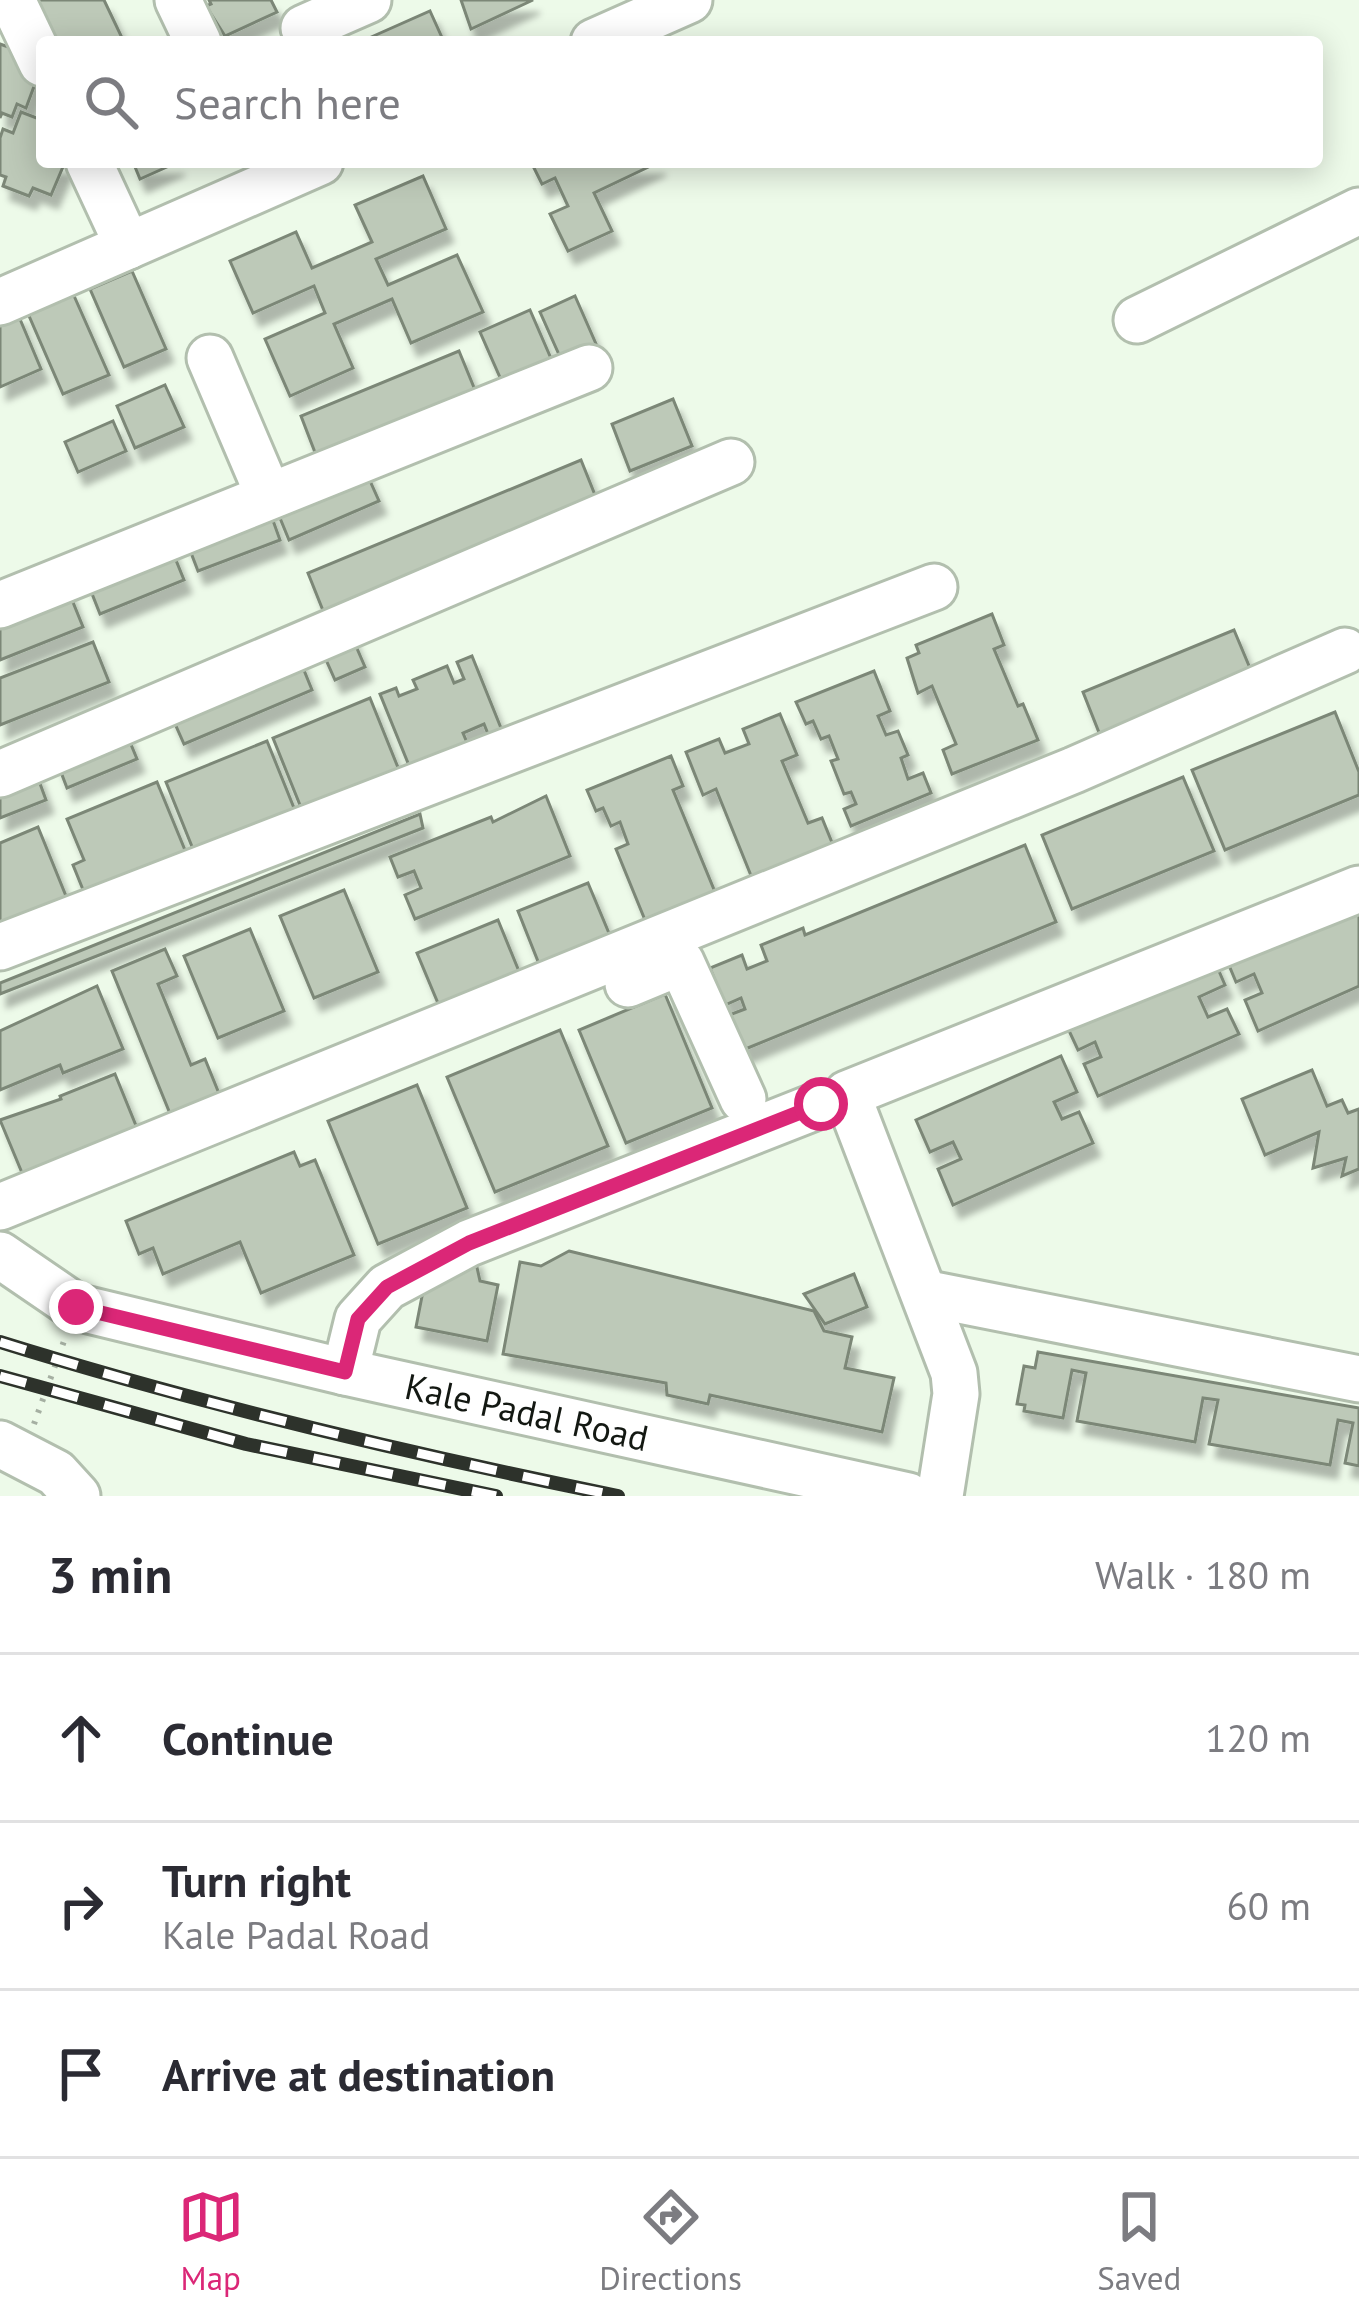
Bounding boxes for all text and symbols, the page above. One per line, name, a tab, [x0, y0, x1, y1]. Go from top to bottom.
search box	[36, 36, 1323, 168]
icon: search	[78, 69, 144, 135]
text: Search here	[174, 73, 401, 131]
route start	[794, 1077, 848, 1131]
route end	[49, 1280, 103, 1334]
street label: Kale Padal Road	[401, 1362, 653, 1461]
text: 3 min	[48, 1541, 172, 1607]
text: Walk · 180 m	[1095, 1549, 1311, 1600]
icon: ahead	[48, 1705, 114, 1771]
text: Continue	[162, 1709, 334, 1767]
text: 120 m	[1205, 1712, 1311, 1763]
text: Turn right	[162, 1851, 351, 1909]
icon: right	[48, 1873, 114, 1939]
text: 60 m	[1226, 1880, 1311, 1931]
text: Kale Padal Road	[162, 1909, 430, 1960]
icon: arrive	[48, 2041, 114, 2107]
text: Arrive at destination	[162, 2045, 555, 2103]
tab: Map	[178, 2184, 244, 2299]
tab: Directions	[599, 2184, 742, 2299]
tab: Saved	[1097, 2184, 1181, 2299]

